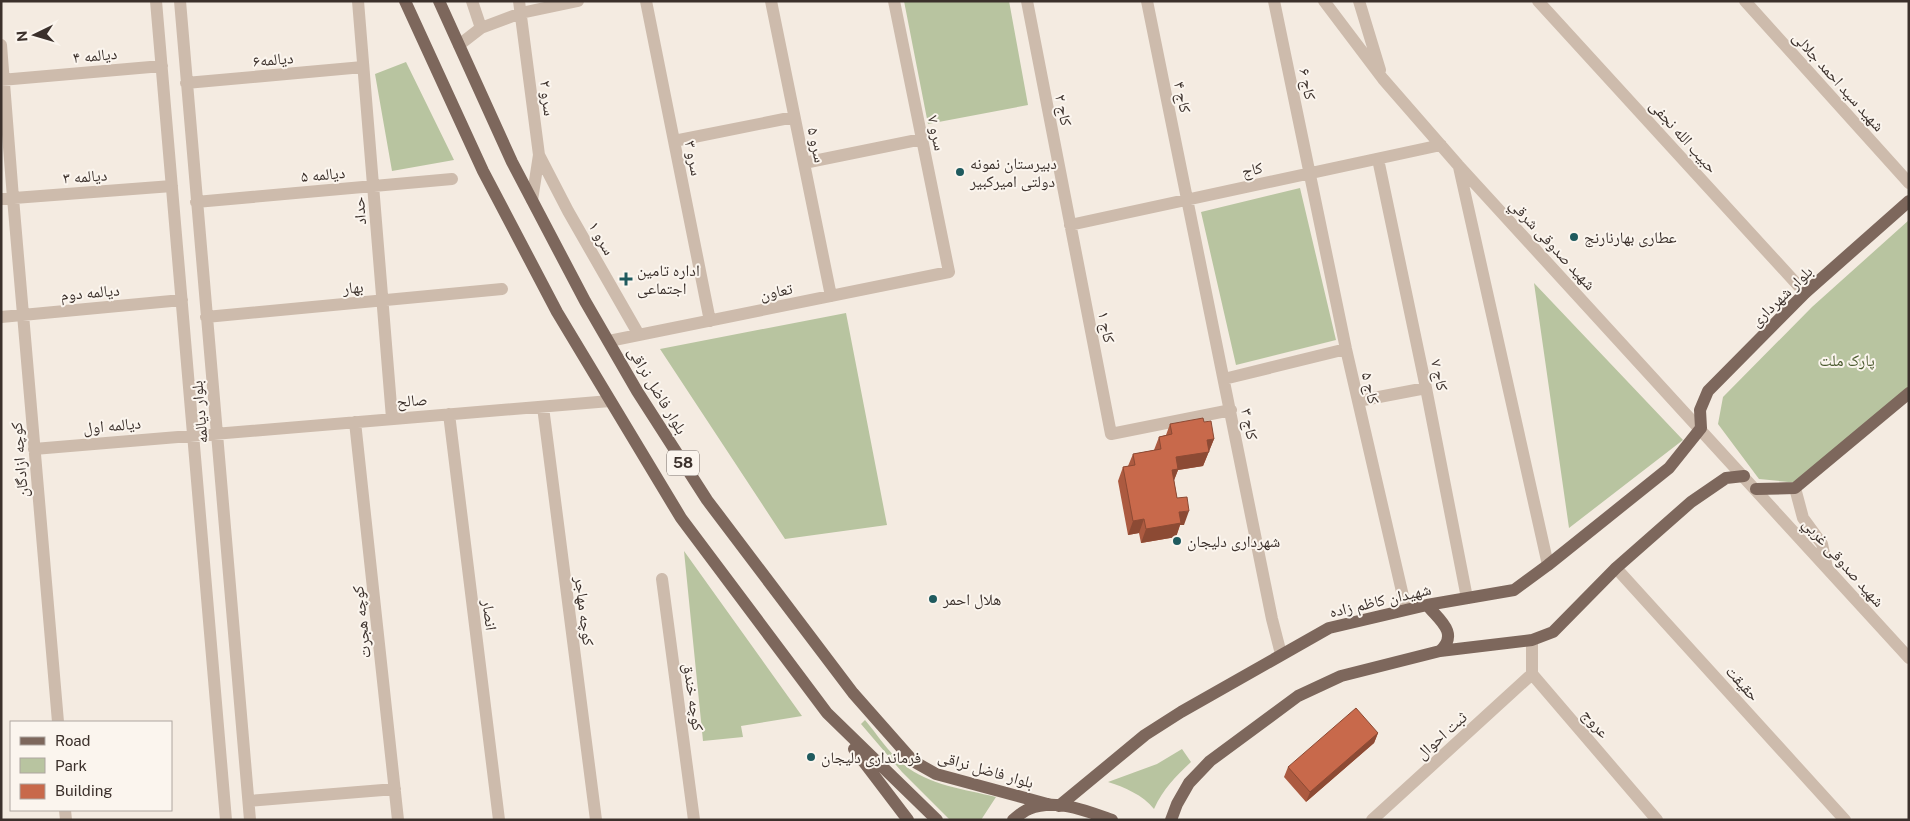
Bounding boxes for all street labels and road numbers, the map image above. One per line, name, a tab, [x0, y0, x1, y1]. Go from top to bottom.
street label: شهید سید احمد جلالی	[1788, 27, 1889, 136]
street label: دیالمه ۴	[72, 44, 118, 67]
street label: دیالمه۶	[252, 48, 294, 71]
street label: کاج ۶	[1294, 67, 1320, 102]
street label: سرو ۲	[536, 79, 559, 117]
street label: کاج ۴	[1169, 80, 1195, 115]
street label: کاج ۲	[1050, 93, 1076, 128]
street label: حبیب الله نجفی	[1645, 96, 1721, 178]
street label: سرو ۷	[924, 114, 950, 152]
street label: سرو ۵	[804, 126, 830, 164]
street label: سرو ۳	[681, 139, 706, 177]
street label: کاج	[1240, 158, 1265, 182]
street label: دیالمه ۵	[300, 163, 346, 186]
street label: دیالمه ۳	[62, 165, 108, 188]
street label: شهید صدوقی شرقي	[1503, 195, 1600, 296]
street label: حداد	[349, 196, 370, 226]
street label: سرو ۱	[584, 218, 619, 258]
street label: بلوار شهرداری	[1746, 262, 1817, 331]
street label: بهار	[341, 277, 364, 298]
street label: تعاون	[758, 279, 795, 305]
street label: دیالمه دوم	[60, 280, 120, 306]
street label: کاج ۱	[1093, 310, 1119, 345]
street label: بلوار فاضل نراقی	[623, 343, 691, 438]
street label: کاج ۷	[1426, 358, 1452, 393]
street label: کاج ۵	[1357, 370, 1383, 406]
street label: بلوار دیالمه	[187, 380, 212, 444]
street label: صالح	[396, 390, 428, 412]
street label: کاج ۳	[1236, 407, 1262, 442]
street label: دیالمه اول	[82, 414, 142, 438]
street label: کوچه ازادگان	[7, 421, 33, 499]
road number: 58	[667, 450, 699, 476]
street label: شهید صدوقی غربي	[1796, 514, 1889, 613]
street label: کوچه مهاجر	[571, 574, 598, 647]
street label: شهیدان کاظم زاده	[1327, 580, 1433, 622]
street label: کوچه هجرت	[348, 584, 375, 659]
street label: انصار	[478, 598, 501, 632]
street label: کوچه خندق	[678, 662, 708, 733]
street label: حقیقت	[1722, 662, 1764, 705]
street label: عروج	[1577, 705, 1613, 742]
street label: ثبت احوال	[1412, 707, 1472, 764]
street label: بلوار فاضل نراقی	[935, 747, 1036, 793]

